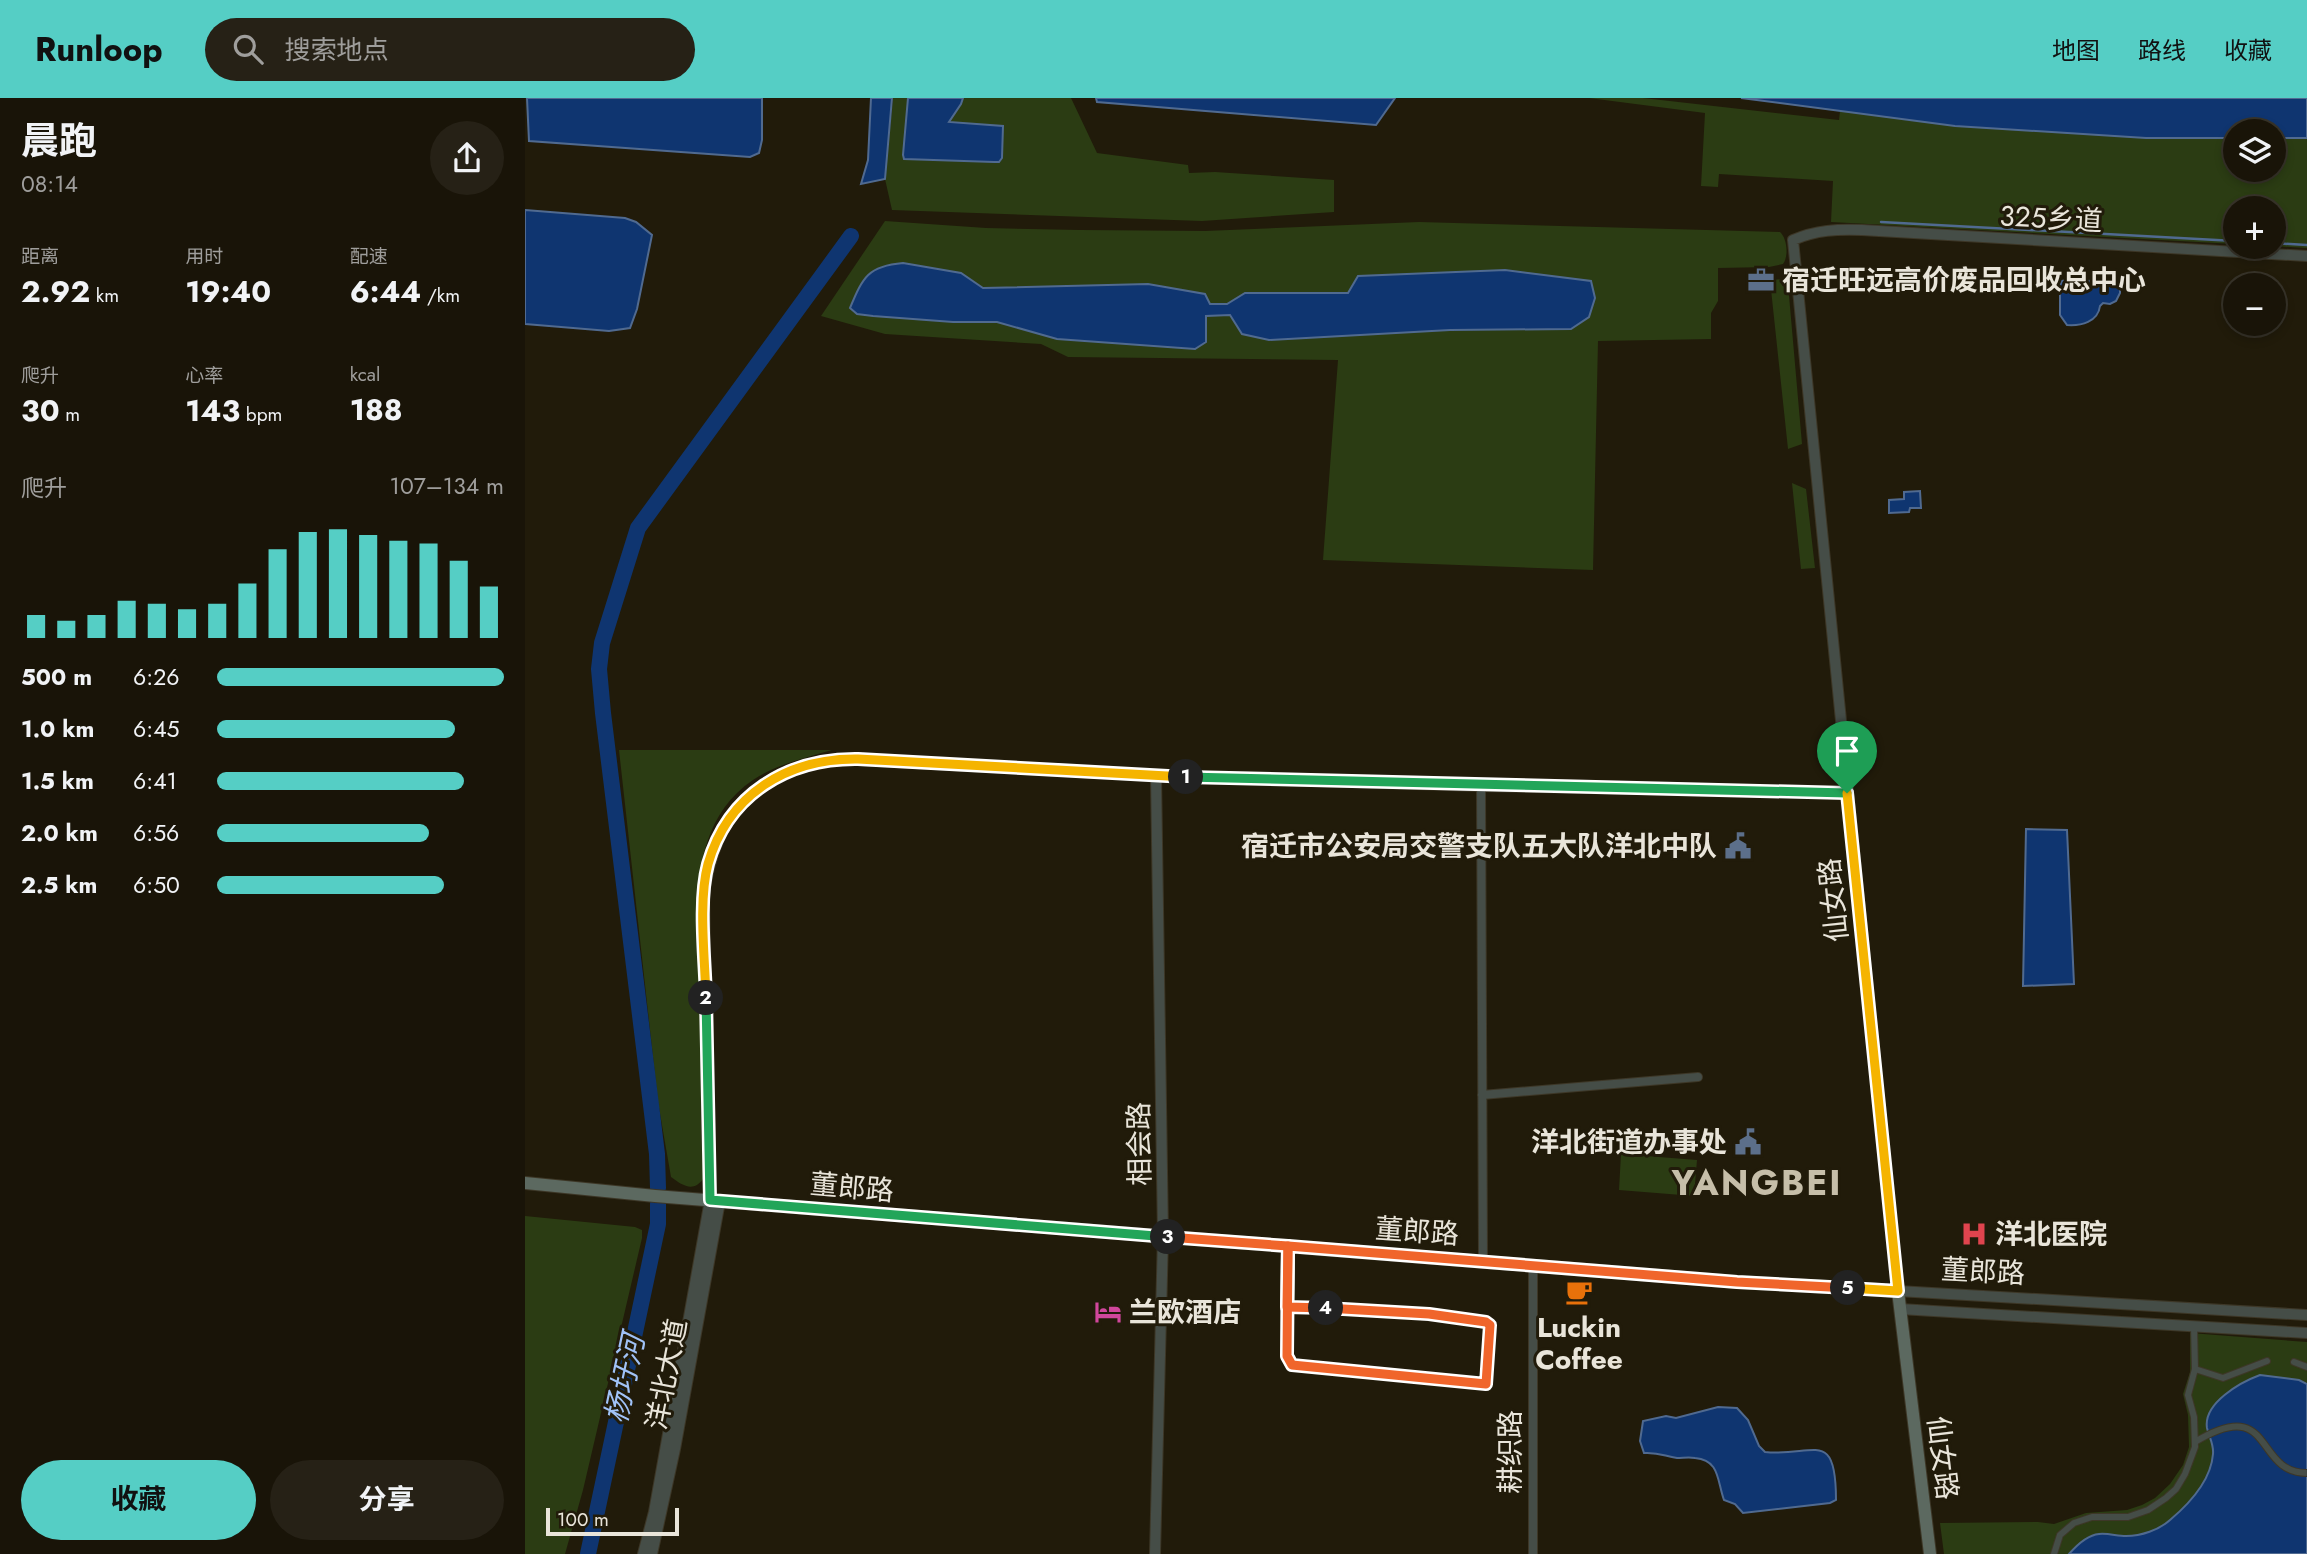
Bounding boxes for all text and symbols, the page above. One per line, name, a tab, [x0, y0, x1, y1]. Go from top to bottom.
search box	[205, 18, 695, 81]
text: Runloop	[35, 26, 163, 73]
icon: search	[229, 30, 267, 68]
text: 搜索地点	[285, 31, 389, 69]
text: 地图	[2052, 33, 2100, 68]
text: 路线	[2138, 33, 2186, 68]
text: 收藏	[2224, 33, 2272, 68]
text: 晨跑	[21, 113, 97, 168]
map controls	[2223, 119, 2286, 336]
button: layers	[2223, 119, 2286, 182]
button: share	[430, 121, 504, 195]
text: 08:14	[21, 167, 78, 201]
street label: 325乡道	[1998, 195, 2103, 242]
button: +	[2223, 196, 2286, 259]
text: 距离	[21, 243, 59, 270]
text: 用时	[185, 243, 223, 270]
text: 配速	[350, 243, 388, 270]
place label: 宿迁旺远高价废品回收总中心	[1782, 260, 2146, 301]
office icon: 宿迁旺远高价废品回收总中心	[1746, 265, 1776, 295]
text: 2.92	[21, 270, 90, 313]
text: 19:40	[185, 270, 271, 313]
text: 6:44	[350, 270, 421, 313]
button: −	[2223, 273, 2286, 336]
text: km	[90, 282, 119, 309]
text: /km	[421, 282, 460, 309]
text: kcal	[350, 361, 380, 388]
text: 爬升	[21, 362, 59, 389]
text: 心率	[185, 362, 223, 389]
text: 188	[350, 388, 403, 431]
text: 30	[21, 389, 60, 432]
text: 143	[185, 389, 240, 432]
text: m	[60, 401, 80, 428]
text: bpm	[240, 401, 282, 428]
text: 107–134 m	[390, 469, 504, 503]
text: 爬升	[21, 471, 67, 505]
text: 500 m	[21, 660, 92, 694]
text: 6:26	[133, 660, 179, 694]
text: 1.0 km	[21, 712, 94, 746]
text: 6:45	[133, 712, 180, 746]
pin	[1817, 721, 1877, 793]
icon: arrive	[1828, 732, 1866, 770]
pin: 1	[1169, 760, 1203, 794]
text: 1	[1181, 763, 1190, 790]
text: 1.5 km	[21, 764, 94, 798]
text: 6:41	[133, 764, 177, 798]
text: 2.0 km	[21, 816, 98, 850]
text: 6:56	[133, 816, 179, 850]
place label: 宿迁市公安局交警支队五大队洋北中队	[1241, 826, 1717, 867]
public building icon: 宿迁市公安局交警支队五大队洋北中队	[1723, 831, 1753, 861]
street label: 仙女路	[1809, 856, 1858, 944]
text: 2.5 km	[21, 868, 97, 902]
text: 6:50	[133, 868, 180, 902]
pin: 2	[689, 981, 723, 1016]
text: 2	[699, 984, 712, 1011]
street label: 相会路	[1118, 1102, 1161, 1186]
place label: 洋北街道办事处	[1531, 1122, 1727, 1163]
public building icon: 洋北街道办事处	[1733, 1127, 1763, 1157]
district label: YANGBEI	[1670, 1158, 1843, 1208]
street label: 董郎路	[808, 1163, 896, 1212]
street label: 董郎路	[1374, 1208, 1460, 1255]
place label: 洋北医院	[1995, 1214, 2107, 1255]
hospital icon: 洋北医院	[1959, 1219, 1989, 1249]
pin: 3	[1151, 1220, 1185, 1254]
text: 3	[1162, 1223, 1173, 1250]
street label: 董郎路	[1940, 1249, 2026, 1294]
pin: 5	[1831, 1270, 1865, 1306]
text: 5	[1841, 1274, 1854, 1301]
cafe icon: Luckin Coffee	[1564, 1277, 1594, 1307]
pin: 4	[1309, 1290, 1343, 1326]
place label: 兰欧酒店	[1129, 1292, 1241, 1333]
text: 4	[1319, 1294, 1332, 1321]
hotel icon: 兰欧酒店	[1093, 1297, 1123, 1327]
place label: Luckin Coffee	[1535, 1307, 1623, 1380]
street label: 洋北大道	[636, 1315, 697, 1433]
water label: 杨圩河	[594, 1326, 656, 1427]
street label: 耕织路	[1490, 1410, 1531, 1494]
street label: 仙女路	[1917, 1414, 1968, 1502]
button: 收藏	[21, 1460, 256, 1540]
button: 分享	[270, 1460, 504, 1540]
scale bar	[546, 1505, 679, 1537]
text: 100 m	[557, 1506, 609, 1533]

